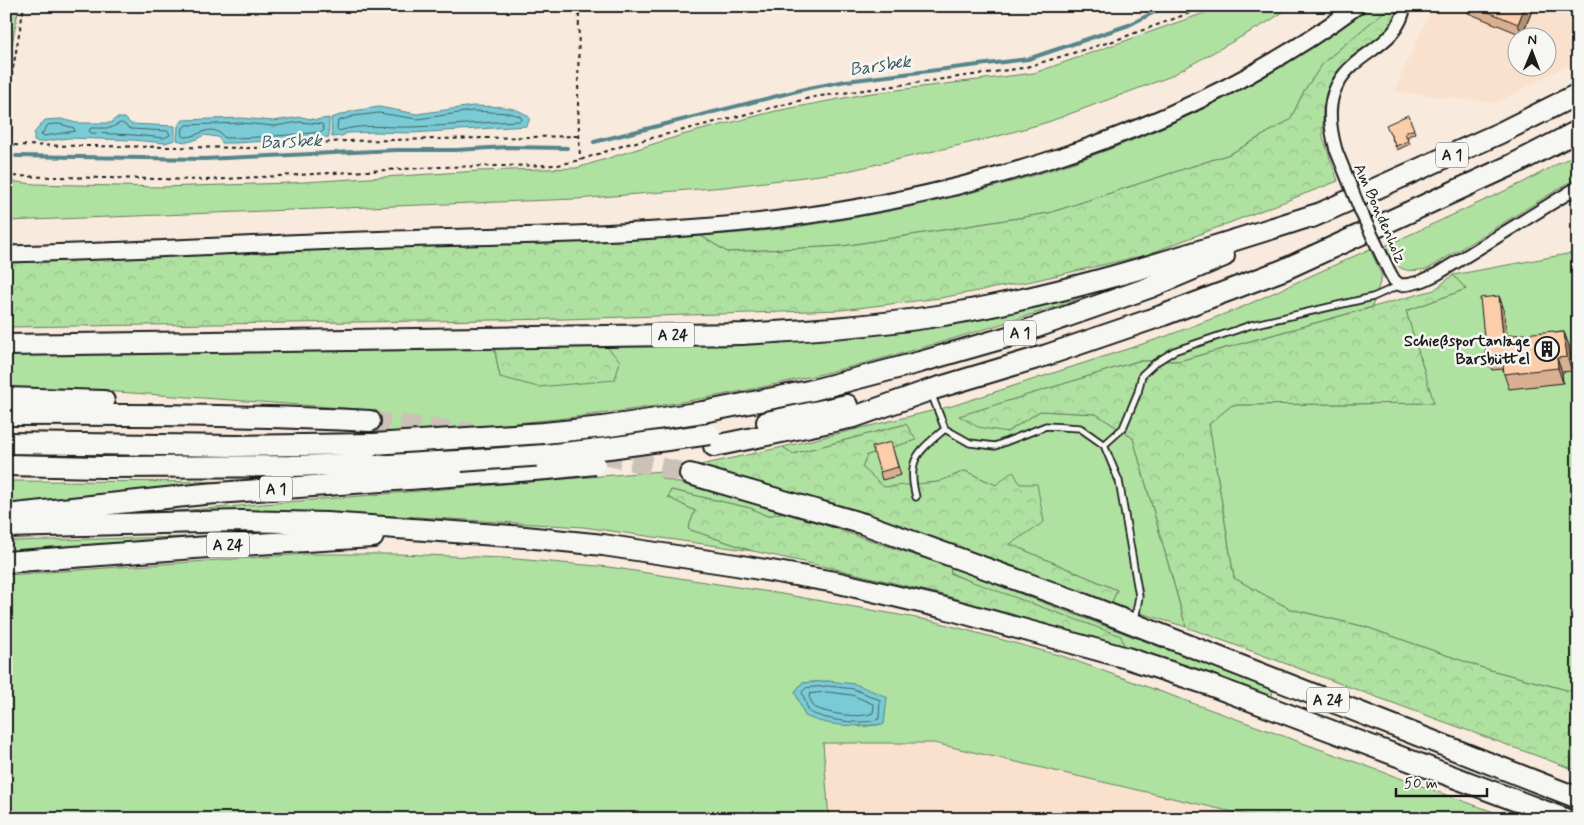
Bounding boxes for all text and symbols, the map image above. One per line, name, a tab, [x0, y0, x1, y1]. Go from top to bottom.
north arrow	[1506, 28, 1556, 78]
text: N	[1527, 31, 1537, 49]
water label: Barsbek	[848, 50, 913, 82]
water label: Barsbek	[260, 129, 323, 155]
road number: A 1	[1436, 142, 1468, 168]
street label: Am Bondenholz	[1348, 161, 1411, 267]
road number: A 1	[1004, 320, 1036, 346]
road number: A 24	[652, 322, 694, 348]
place label: Schießsportanlage Barsbüttel	[1404, 331, 1530, 370]
building icon: Schießsportanlage Barsbüttel	[1534, 336, 1560, 362]
road number: A 1	[260, 476, 292, 502]
road number: A 24	[207, 532, 249, 558]
road number: A 24	[1307, 688, 1349, 712]
scale bar	[1396, 765, 1488, 797]
text: 50 m	[1404, 774, 1438, 794]

